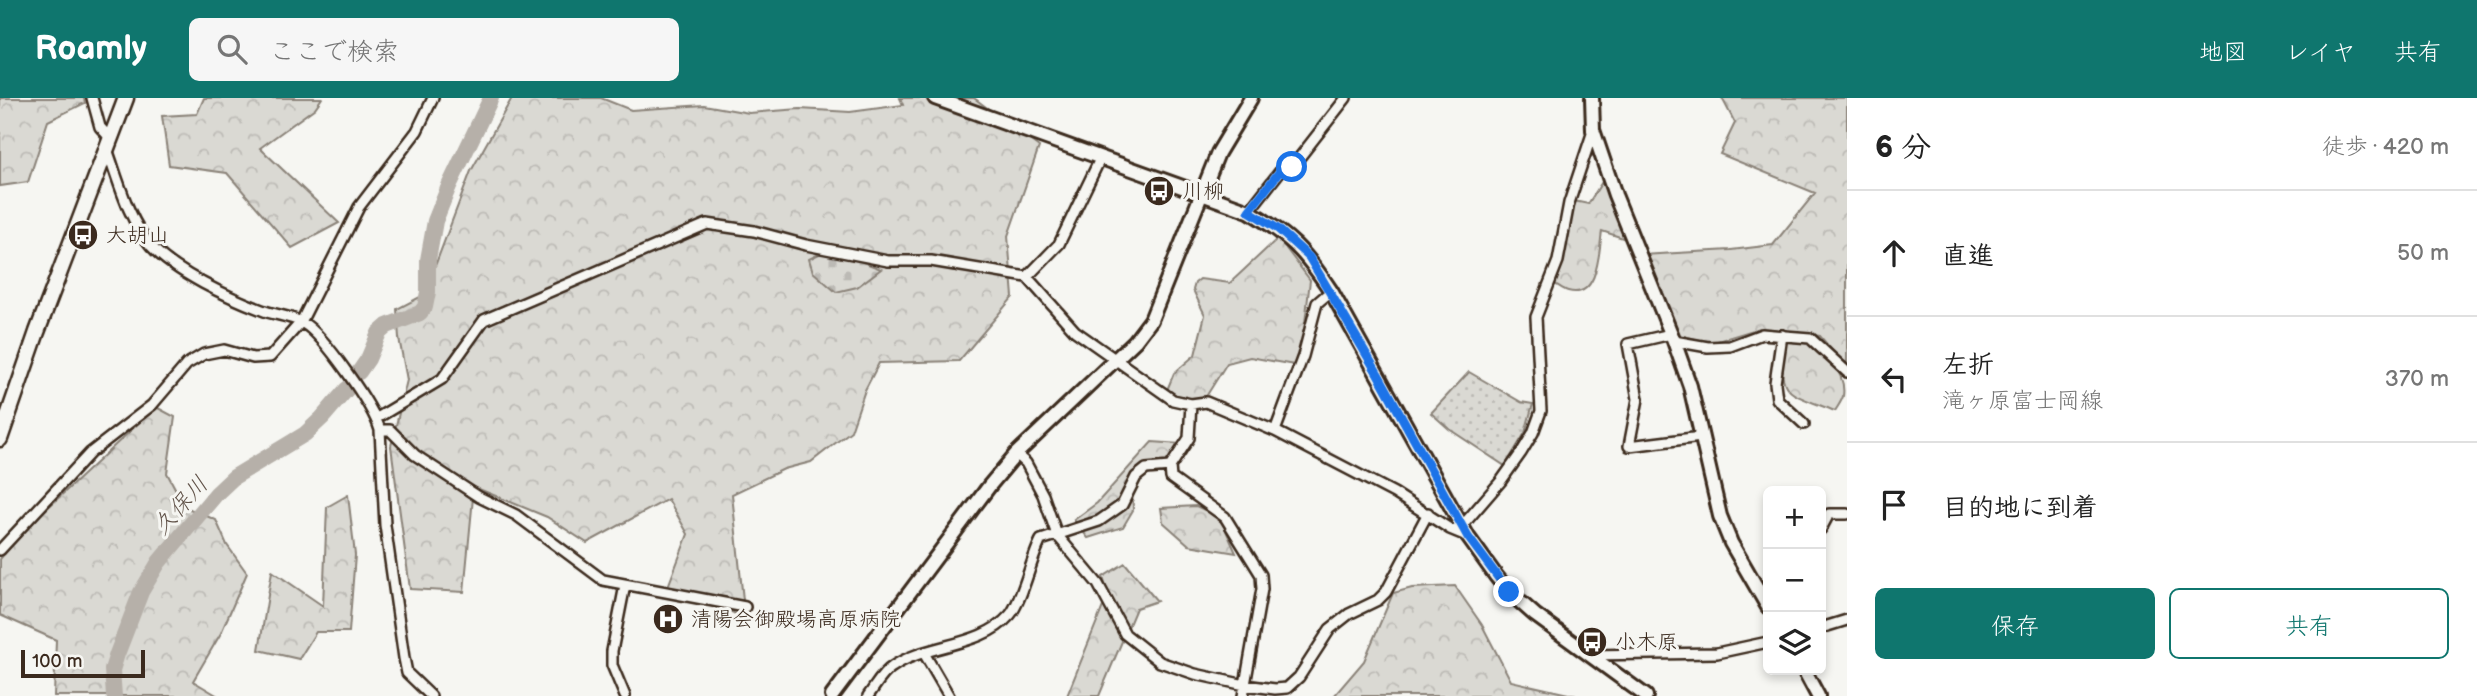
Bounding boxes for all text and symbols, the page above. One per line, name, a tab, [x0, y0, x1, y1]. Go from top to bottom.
search box	[189, 18, 679, 81]
text: Roamly	[35, 29, 147, 69]
icon: search	[213, 30, 251, 68]
text: ここで検索	[269, 37, 399, 68]
text: 地図	[2199, 38, 2247, 67]
text: レイヤ	[2285, 38, 2356, 67]
text: 共有	[2394, 38, 2442, 67]
text: 6 分	[1875, 130, 1931, 166]
text: 徒歩 · 420 m	[2322, 133, 2449, 161]
route start	[1276, 151, 1307, 182]
bus stop icon: 川柳	[1142, 174, 1176, 208]
place label: 川柳	[1182, 179, 1224, 204]
bus stop icon: 大胡山	[66, 218, 100, 252]
place label: 大胡山	[106, 223, 169, 248]
icon: ahead	[1875, 234, 1913, 272]
text: 50 m	[2397, 239, 2449, 267]
text: 直進	[1942, 241, 1994, 272]
text: 左折	[1942, 350, 1994, 381]
icon: left	[1875, 360, 1913, 398]
text: 370 m	[2385, 365, 2449, 393]
text: 滝ヶ原富士岡線	[1942, 387, 2103, 415]
water label: 久保川	[147, 471, 214, 541]
map controls	[1763, 486, 1826, 675]
button: +	[1763, 486, 1826, 549]
icon: arrive	[1875, 486, 1913, 524]
text: 目的地に到着	[1942, 493, 2098, 524]
button: −	[1763, 549, 1826, 612]
route end	[1493, 576, 1524, 607]
button: 保存	[1875, 588, 2155, 659]
button: 共有	[2169, 588, 2449, 659]
hospital icon: 清陽会御殿場高原病院	[651, 602, 685, 636]
place label: 清陽会御殿場高原病院	[691, 607, 901, 632]
button: layers	[1763, 612, 1826, 675]
bus stop icon: 小木原	[1575, 625, 1609, 659]
place label: 小木原	[1615, 630, 1678, 655]
scale bar	[21, 647, 145, 679]
text: 100 m	[32, 650, 83, 673]

